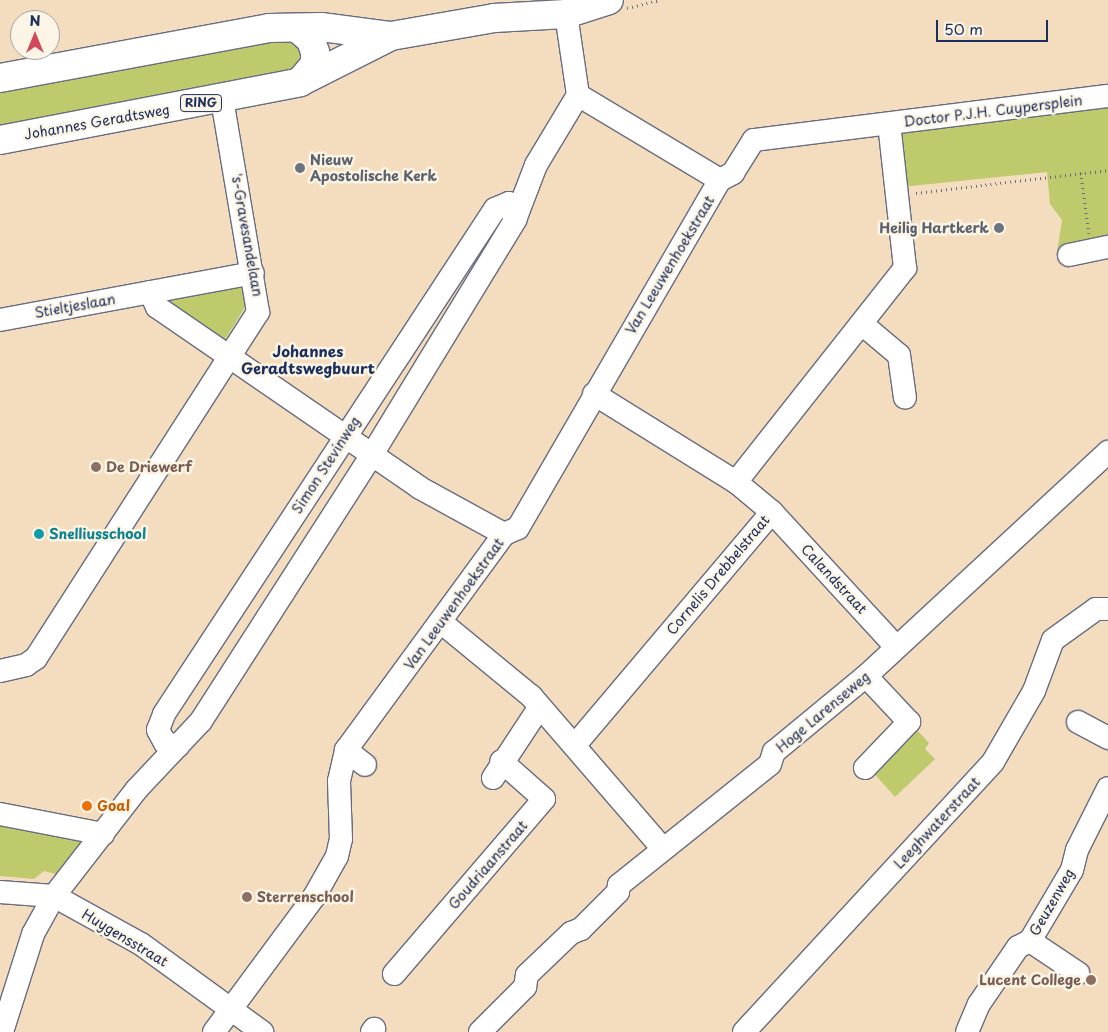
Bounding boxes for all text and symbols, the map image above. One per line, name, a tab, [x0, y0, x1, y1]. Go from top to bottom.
north arrow	[10, 10, 60, 60]
text: N	[29, 10, 41, 31]
scale bar	[938, 10, 1050, 42]
text: 50 m	[944, 17, 983, 40]
street label: Doctor P.J.H. Cuypersplein	[902, 92, 1084, 130]
road number: RING	[180, 94, 222, 112]
street label: Johannes Geradtsweg	[23, 101, 171, 143]
place label: Nieuw Apostolische Kerk	[310, 152, 437, 184]
marker: Nieuw Apostolische Kerk	[294, 162, 306, 174]
street label: 's-Gravesandelaan	[228, 172, 266, 298]
street label: Van Leeuwenhoekstraat	[622, 193, 718, 337]
place label: Heilig Hartkerk	[877, 220, 989, 236]
marker: Heilig Hartkerk	[993, 222, 1005, 234]
street label: Stieltjeslaan	[33, 291, 117, 321]
district label: Johannes Geradtswegbuurt	[241, 341, 375, 376]
street label: Simon Stevinweg	[288, 413, 364, 517]
place label: De Driewerf	[106, 459, 192, 475]
marker: De Driewerf	[90, 461, 102, 473]
street label: Cornelis Drebbelstraat	[663, 511, 773, 639]
place label: Snelliusschool	[49, 526, 146, 542]
marker: Snelliusschool	[33, 528, 45, 540]
street label: Van Leeuwenhoekstraat	[401, 535, 507, 673]
street label: Calandstraat	[797, 541, 871, 617]
street label: Hoge Larenseweg	[773, 668, 873, 756]
street label: Leeghwaterstraat	[890, 774, 984, 872]
place label: Goal	[97, 798, 130, 814]
marker: Goal	[81, 800, 93, 812]
street label: Goudriaanstraat	[445, 817, 531, 913]
street label: Geuzenweg	[1026, 865, 1078, 939]
place label: Sterrenschool	[257, 889, 354, 905]
marker: Sterrenschool	[241, 891, 253, 903]
street label: Huygensstraat	[79, 906, 171, 970]
place label: Lucent College	[979, 972, 1081, 988]
marker: Lucent College	[1085, 974, 1097, 986]

